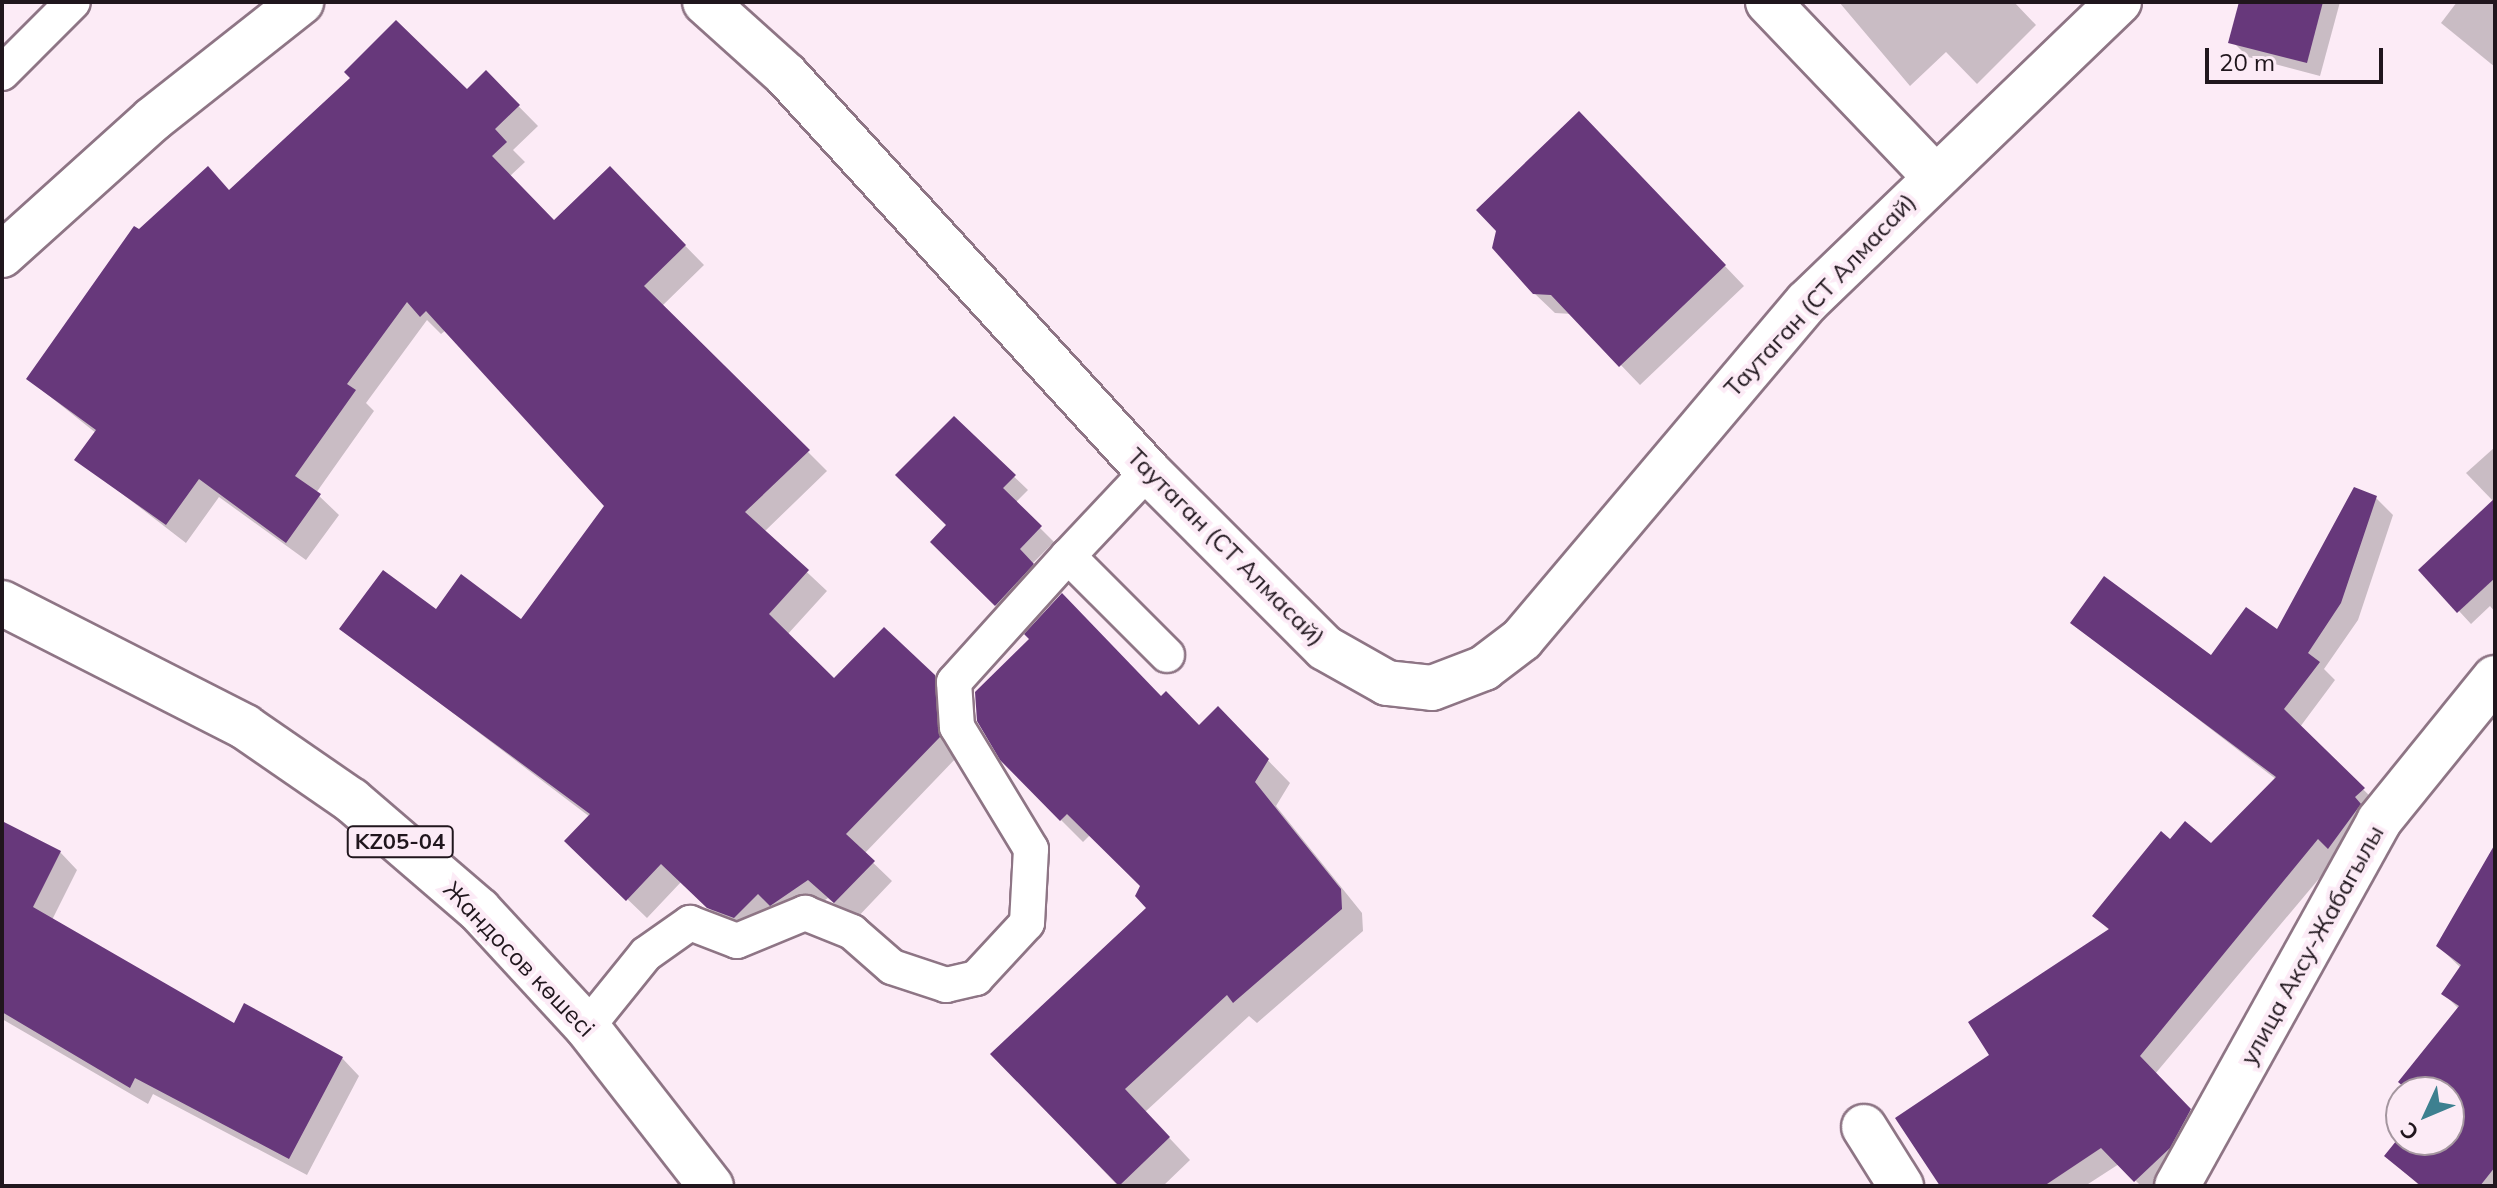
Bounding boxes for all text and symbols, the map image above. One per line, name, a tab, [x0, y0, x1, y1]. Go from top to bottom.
scale bar	[2209, 32, 2387, 82]
text: 20 m	[2219, 47, 2275, 77]
street label: Таутаган (СТ Алмасай)	[1718, 187, 1922, 403]
street label: Таутаган (СТ Алмасай)	[1121, 442, 1331, 652]
street label: улица Аксу-Жабагылы	[2234, 820, 2390, 1070]
road number: KZ05-04	[346, 824, 454, 860]
street label: Жандосов көшесі	[437, 875, 601, 1043]
north arrow	[2385, 1076, 2465, 1156]
text: С	[2394, 1116, 2424, 1146]

